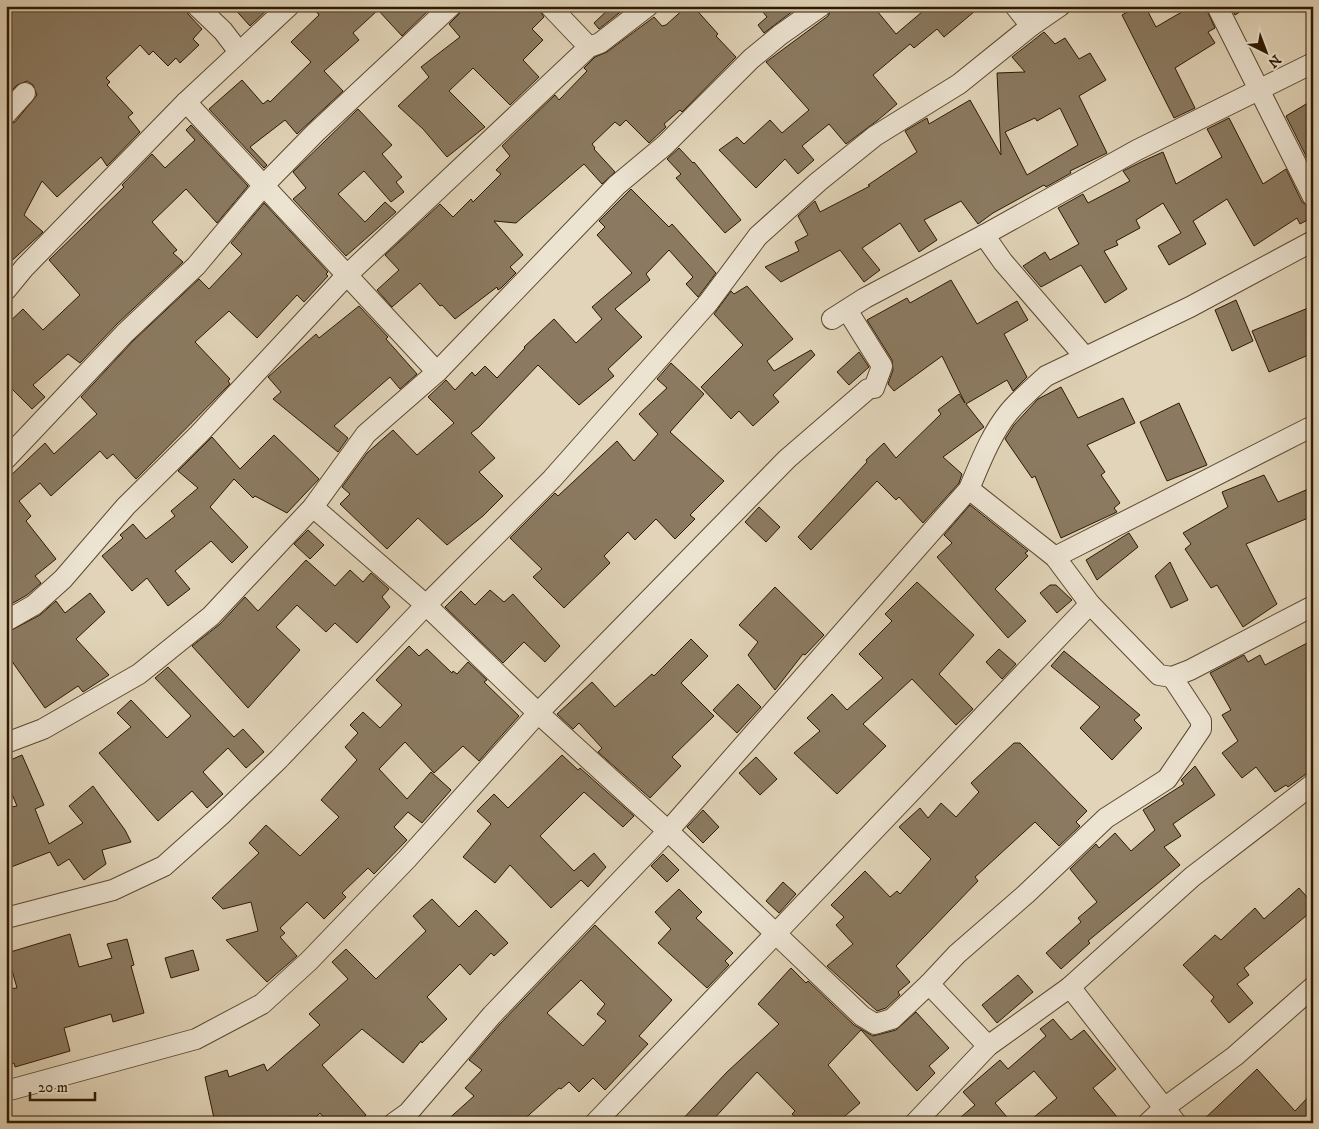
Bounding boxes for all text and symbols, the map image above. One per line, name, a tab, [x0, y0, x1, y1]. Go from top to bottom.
north arrow	[1242, 28, 1292, 78]
text: N	[1263, 50, 1284, 72]
scale bar	[30, 1069, 95, 1101]
text: 20 m	[38, 1078, 68, 1097]

